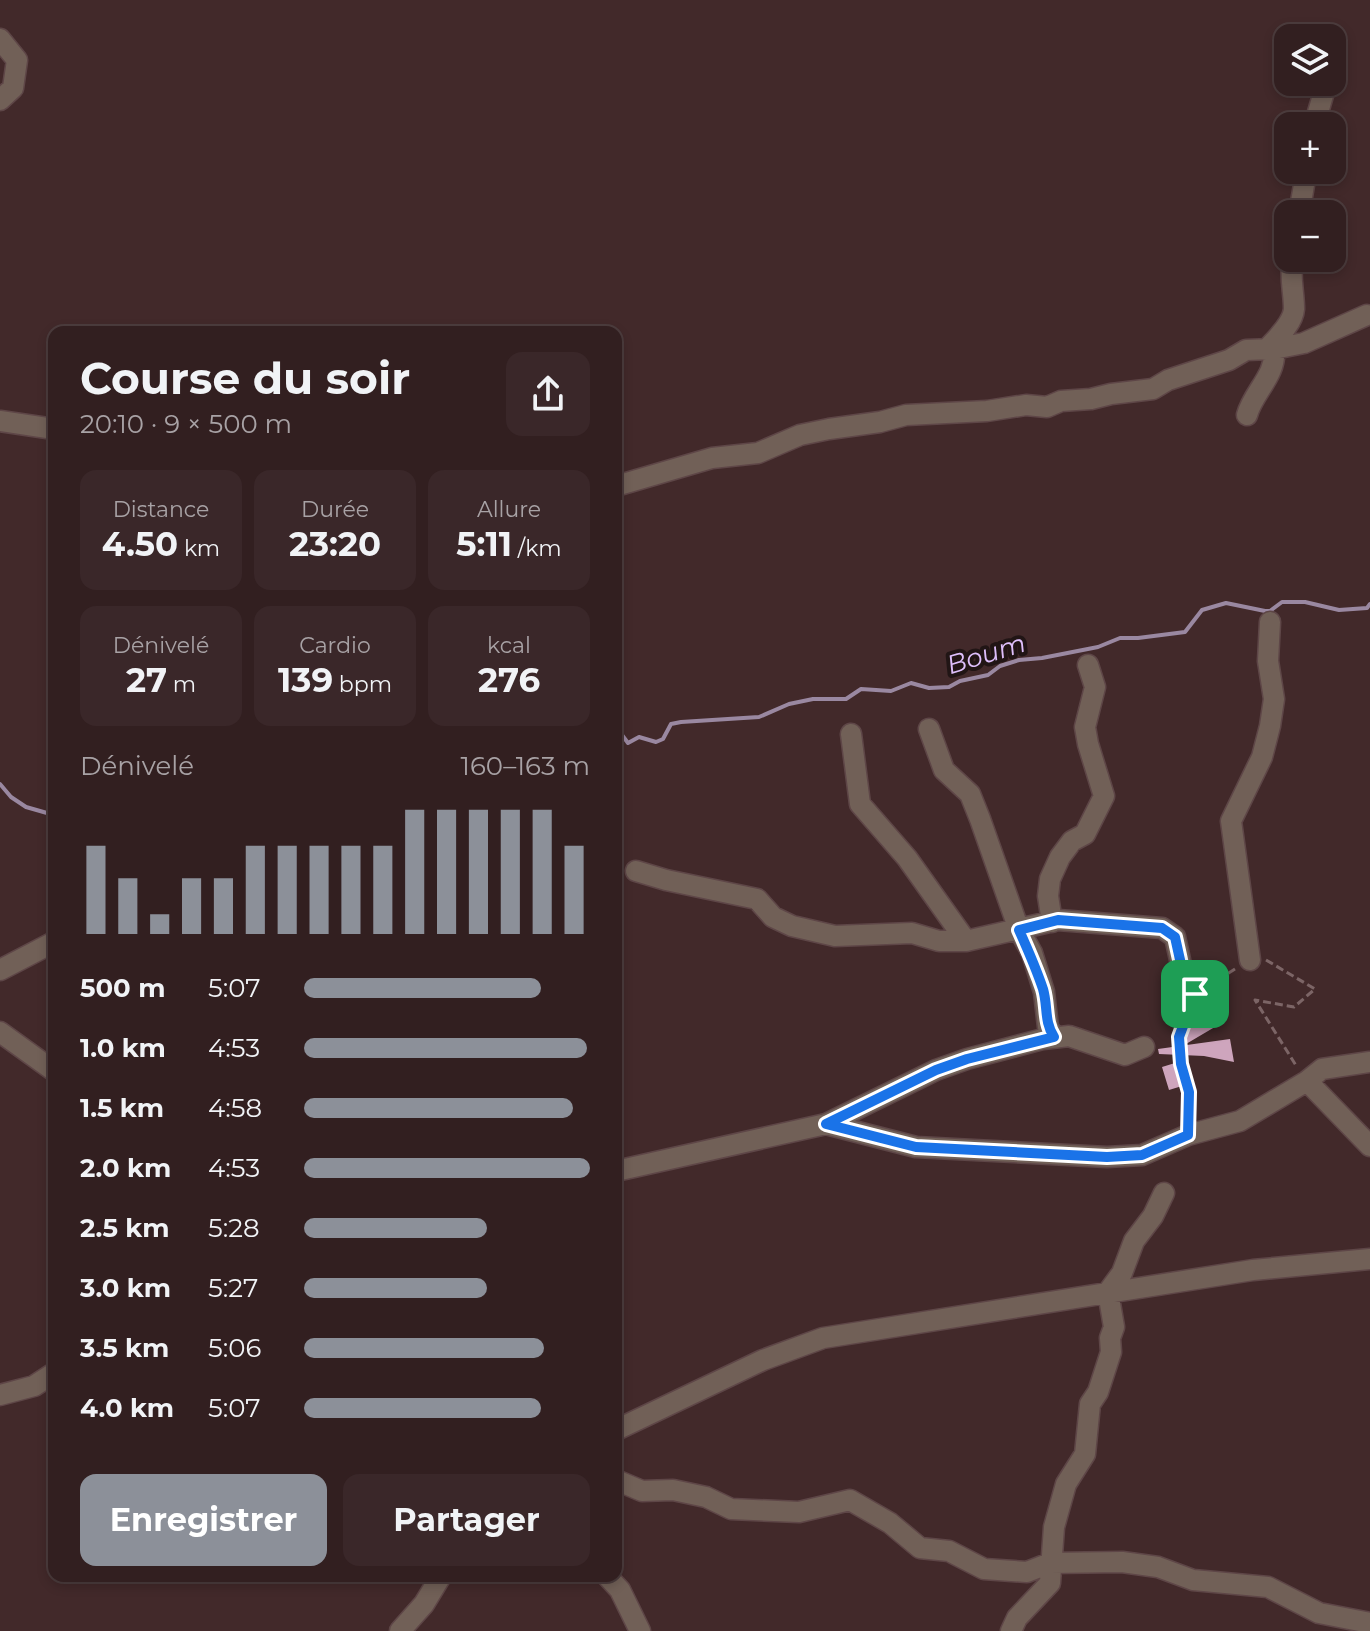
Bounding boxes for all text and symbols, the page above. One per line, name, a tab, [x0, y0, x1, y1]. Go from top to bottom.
map controls	[1274, 24, 1346, 272]
button: layers	[1274, 24, 1346, 96]
button: +	[1274, 112, 1346, 184]
button: −	[1274, 200, 1346, 272]
text: Course du soir	[80, 351, 410, 405]
button: share	[506, 352, 590, 436]
text: 20:10 · 9 × 500 m	[80, 408, 292, 440]
text: Distance	[113, 496, 209, 523]
text: Durée	[301, 496, 369, 523]
text: Allure	[477, 496, 541, 523]
text: 4.50	[102, 523, 178, 565]
text: 23:20	[289, 523, 381, 565]
text: 5:11	[456, 523, 512, 565]
text: km	[178, 535, 220, 562]
text: /km	[512, 535, 562, 562]
water label: Boum	[943, 627, 1029, 681]
text: Dénivelé	[113, 632, 209, 659]
text: Cardio	[299, 632, 371, 659]
text: kcal	[487, 632, 531, 659]
text: 27	[126, 659, 167, 701]
text: 139	[278, 659, 333, 701]
text: 276	[478, 659, 540, 701]
text: m	[167, 671, 196, 698]
text: bpm	[333, 671, 392, 698]
text: Dénivelé	[80, 750, 194, 782]
text: 160–163 m	[461, 750, 590, 782]
pin	[1161, 960, 1229, 1028]
text: 500 m	[80, 972, 165, 1004]
text: 5:07	[208, 972, 261, 1004]
icon: arrive	[1173, 972, 1217, 1016]
text: 1.0 km	[80, 1032, 166, 1064]
text: 4:53	[208, 1032, 260, 1064]
text: 1.5 km	[80, 1092, 164, 1124]
text: 4:58	[208, 1092, 262, 1124]
text: 2.0 km	[80, 1152, 171, 1184]
text: 4:53	[208, 1152, 260, 1184]
text: 2.5 km	[80, 1212, 169, 1244]
text: 5:28	[208, 1212, 260, 1244]
text: 3.0 km	[80, 1272, 171, 1304]
text: 5:27	[208, 1272, 258, 1304]
text: 3.5 km	[80, 1332, 169, 1364]
text: 5:06	[208, 1332, 261, 1364]
text: 4.0 km	[80, 1392, 174, 1424]
text: 5:07	[208, 1392, 261, 1424]
button: Enregistrer	[80, 1474, 327, 1566]
button: Partager	[343, 1474, 590, 1566]

